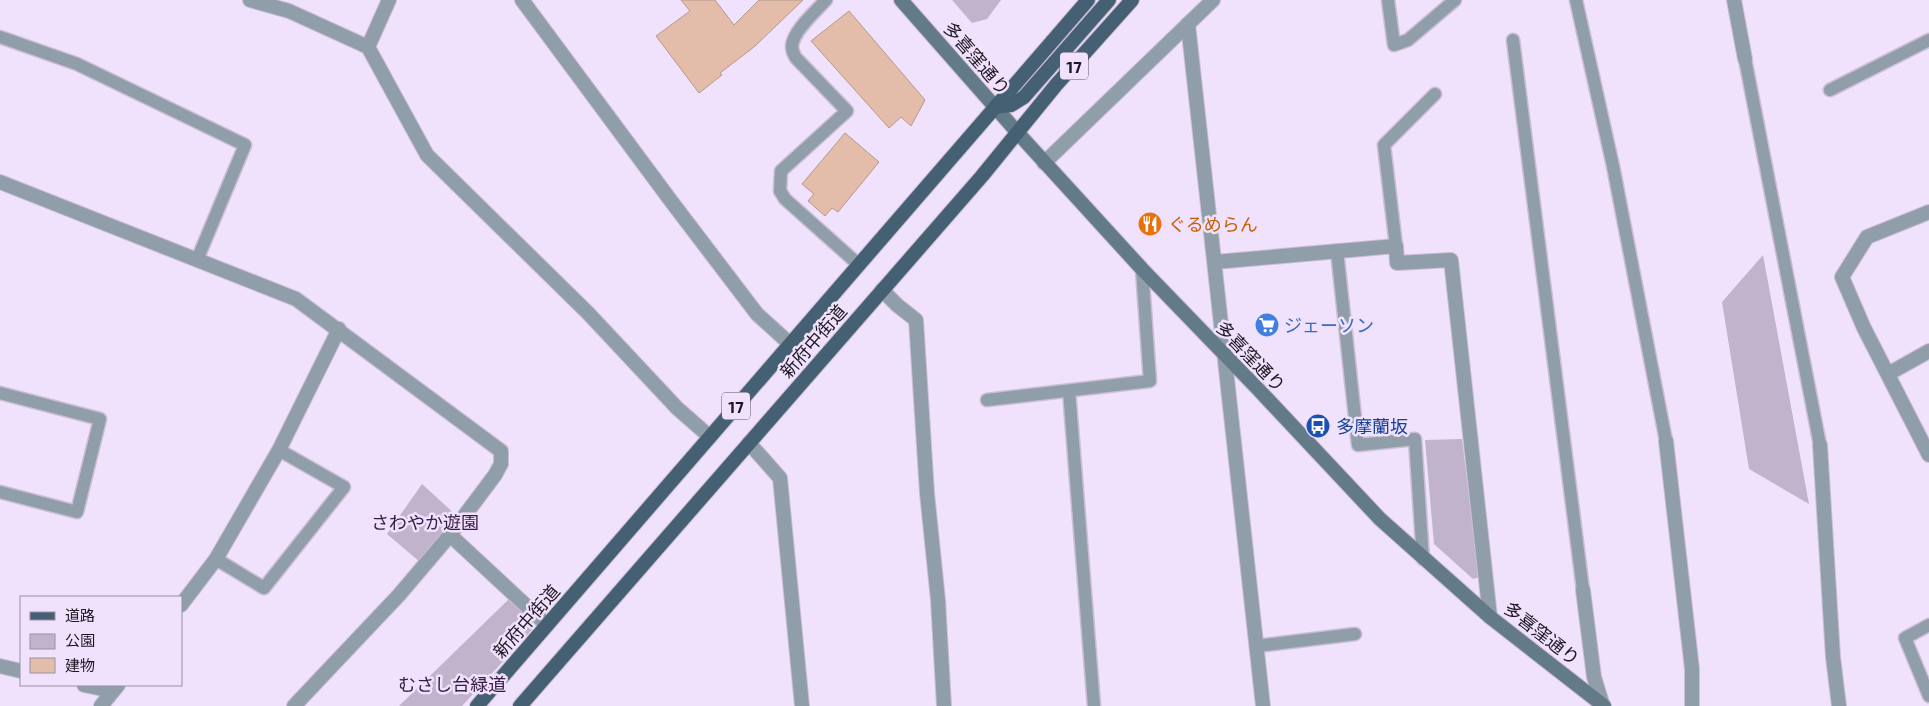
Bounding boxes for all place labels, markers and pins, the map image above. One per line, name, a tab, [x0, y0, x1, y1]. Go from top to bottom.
restaurant icon: ぐるめらん	[1137, 211, 1163, 237]
place label: ぐるめらん	[1168, 213, 1258, 235]
supermarket icon: ジェーソン	[1254, 312, 1280, 338]
place label: ジェーソン	[1284, 314, 1374, 336]
bus stop icon: 多摩蘭坂	[1305, 413, 1331, 439]
place label: 多摩蘭坂	[1336, 415, 1408, 437]

